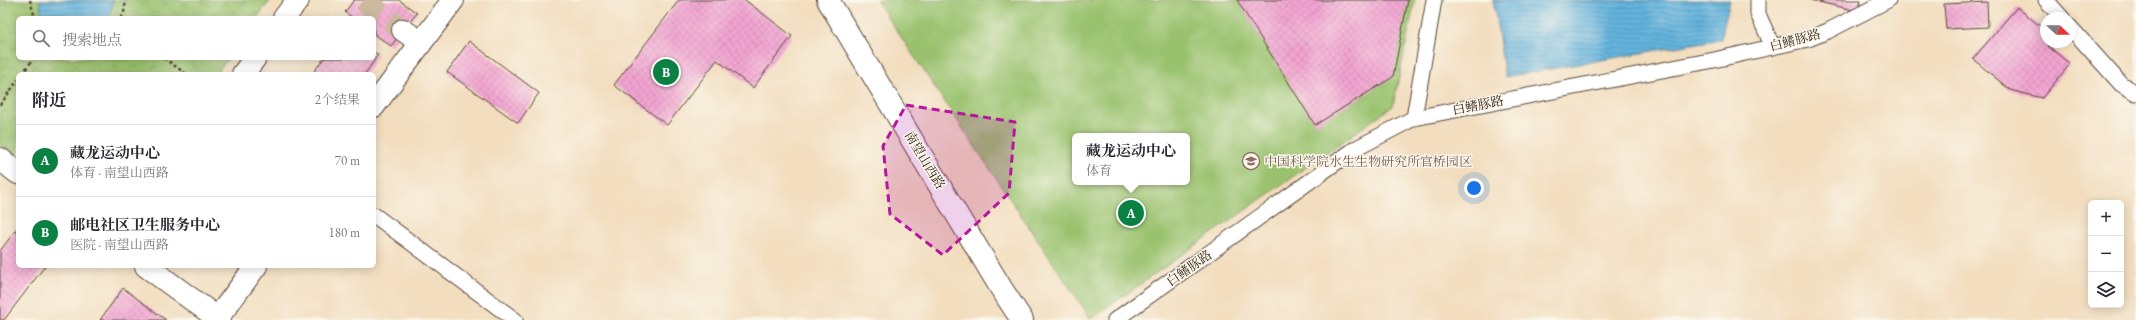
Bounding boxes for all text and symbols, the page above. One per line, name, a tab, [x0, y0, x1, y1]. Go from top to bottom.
north arrow	[2040, 12, 2076, 48]
search box	[16, 16, 376, 60]
street label: 白鳍豚路	[1768, 25, 1822, 55]
icon: search	[30, 27, 52, 49]
text: 搜索地点	[62, 30, 122, 49]
pin: B	[653, 57, 679, 87]
text: 附近	[32, 89, 66, 111]
text: 2个结果	[315, 91, 360, 108]
street label: 白鳍豚路	[1451, 92, 1505, 118]
street label: 南望山西路	[901, 128, 949, 192]
popup	[1072, 133, 1190, 185]
text: 藏龙运动中心	[1086, 141, 1176, 160]
text: 藏龙运动中心	[70, 143, 160, 162]
school or university icon: 中国科学院水生生物研究所官桥园区	[1241, 151, 1261, 171]
text: A	[40, 152, 50, 169]
text: 70 m	[335, 152, 360, 169]
place label: 中国科学院水生生物研究所官桥园区	[1264, 153, 1472, 170]
text: 体育	[1086, 162, 1112, 179]
text: 体育 · 南望山西路	[70, 164, 169, 181]
your location	[1464, 178, 1484, 198]
pin: A	[1118, 198, 1144, 228]
map controls	[2088, 200, 2124, 308]
button: +	[2088, 200, 2124, 236]
text: 邮电社区卫生服务中心	[70, 215, 220, 234]
text: B	[41, 224, 49, 241]
text: 180 m	[329, 224, 360, 241]
text: 医院 · 南望山西路	[70, 236, 169, 253]
button: −	[2088, 236, 2124, 272]
street label: 白鳍豚路	[1163, 246, 1215, 290]
button: layers	[2088, 272, 2124, 308]

